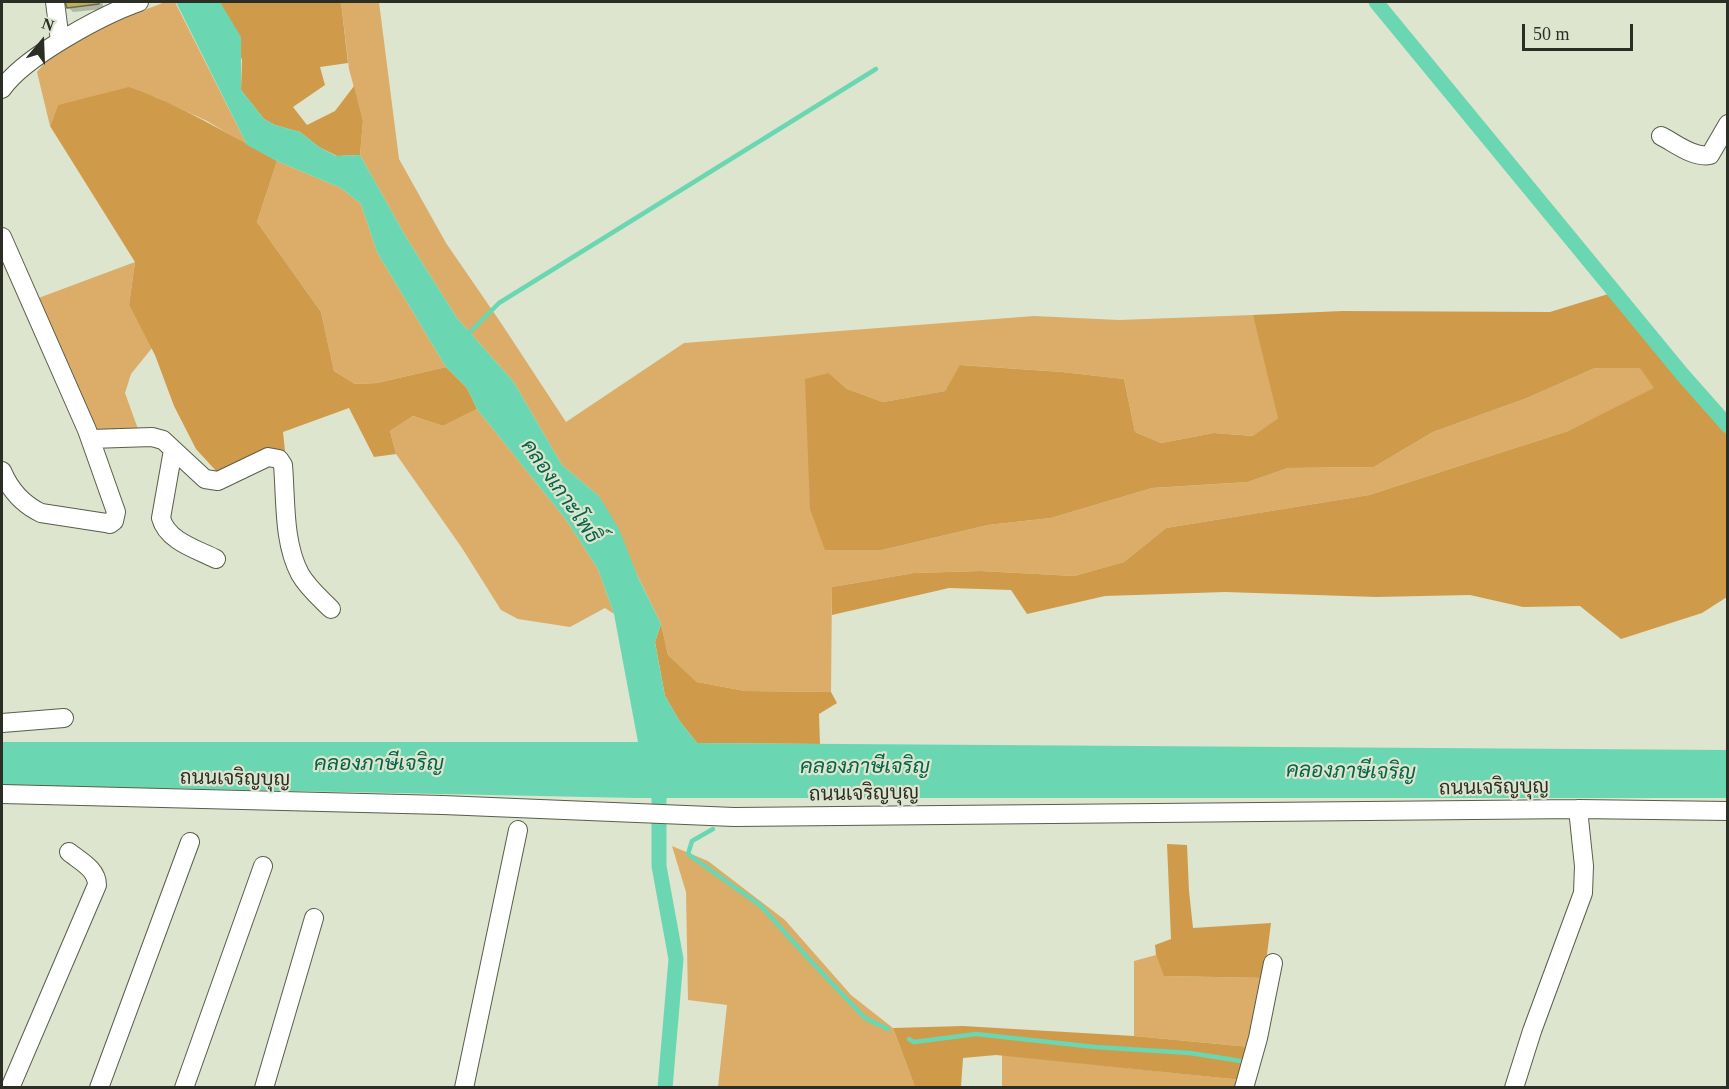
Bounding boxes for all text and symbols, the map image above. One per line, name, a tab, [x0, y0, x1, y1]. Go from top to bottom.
north arrow	[12, 12, 72, 72]
scale bar	[1525, 12, 1636, 50]
text: N	[40, 15, 56, 34]
text: 50 m	[1533, 24, 1570, 44]
water label: คลองเกาะโพธิ์	[516, 434, 606, 548]
water label: คลองภาษีเจริญ	[314, 750, 444, 776]
water label: คลองภาษีเจริญ	[800, 753, 930, 779]
water label: คลองภาษีเจริญ	[1286, 757, 1416, 785]
street label: ถนนเจริญบุญ	[180, 765, 290, 791]
street label: ถนนเจริญบุญ	[1439, 774, 1549, 800]
street label: ถนนเจริญบุญ	[809, 780, 919, 806]

